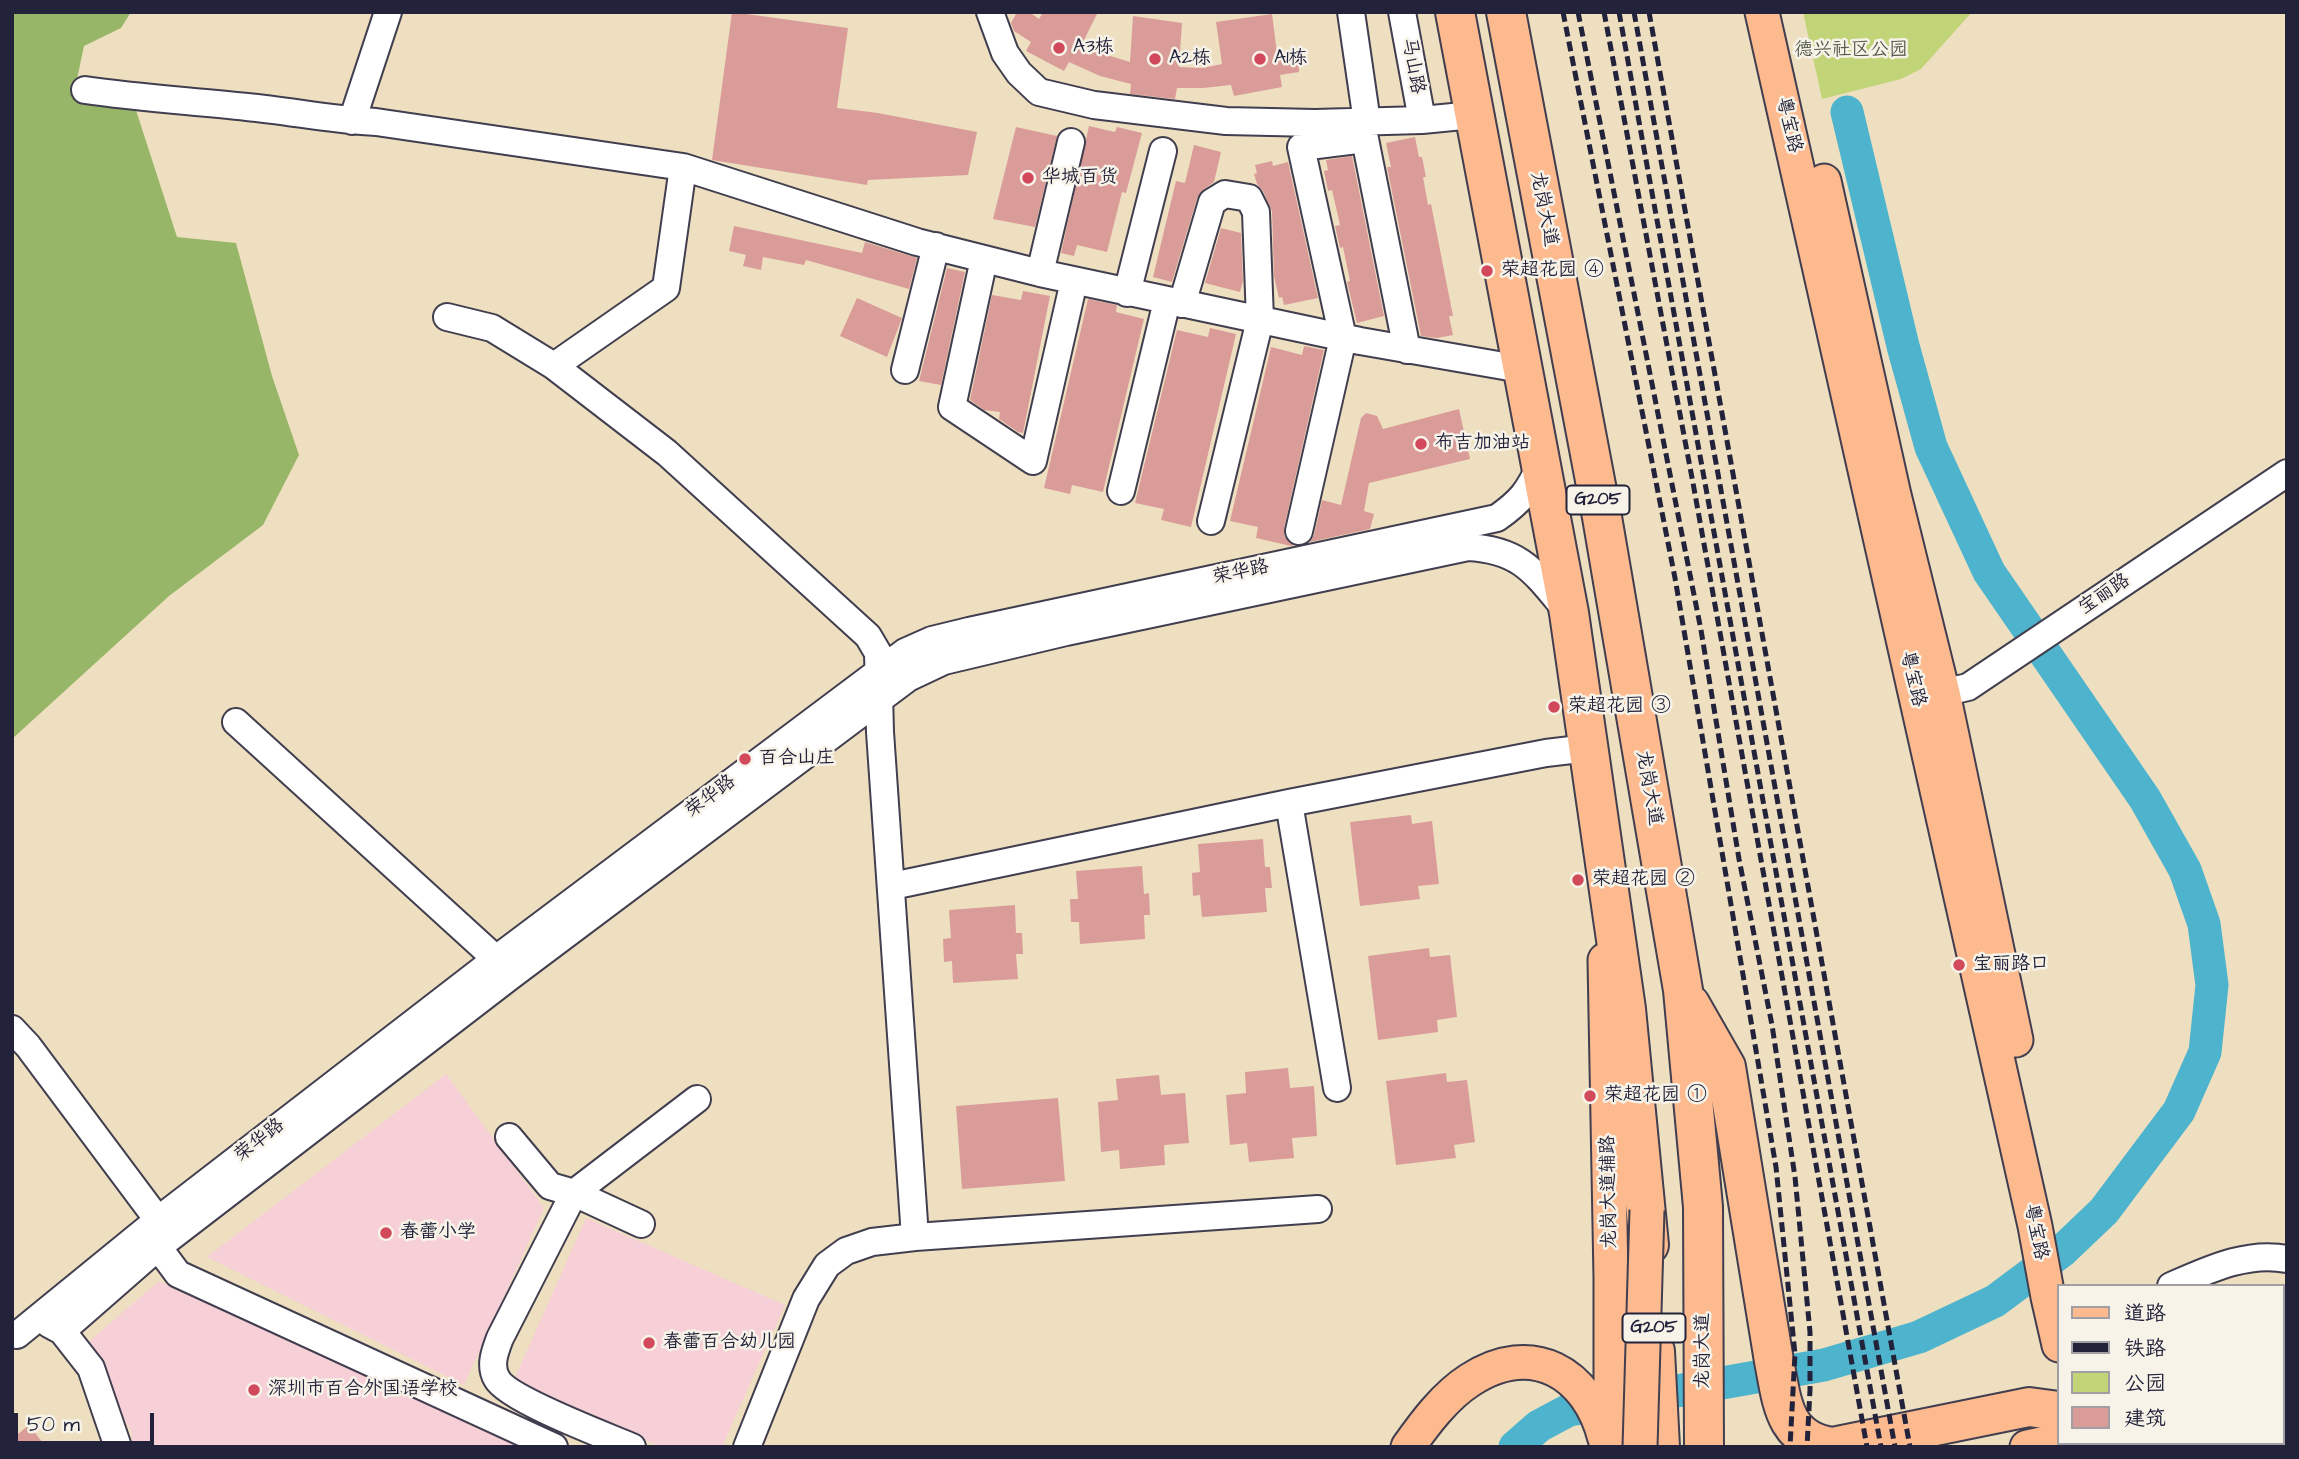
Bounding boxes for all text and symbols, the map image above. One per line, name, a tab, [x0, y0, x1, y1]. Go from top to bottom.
street label: 马山路	[1396, 36, 1428, 96]
place label: A3栋	[1073, 37, 1114, 59]
marker: A3栋	[1051, 40, 1067, 56]
park label: 德兴社区公园	[1794, 40, 1908, 62]
place label: A2栋	[1169, 48, 1211, 70]
place label: A1栋	[1274, 48, 1308, 70]
marker: A2栋	[1147, 51, 1163, 67]
marker: A1栋	[1252, 51, 1268, 67]
street label: 粤宝路	[1770, 95, 1806, 155]
place label: 华城百货	[1042, 167, 1118, 189]
marker: 华城百货	[1020, 170, 1036, 186]
street label: 龙岗大道	[1525, 170, 1561, 248]
place label: 荣超花园 ④	[1501, 260, 1604, 282]
marker: 荣超花园 ④	[1479, 263, 1495, 279]
place label: 布吉加油站	[1435, 433, 1530, 455]
marker: 布吉加油站	[1413, 436, 1429, 452]
road number: G205	[1566, 486, 1630, 514]
street label: 荣华路	[1211, 556, 1271, 590]
street label: 宝丽路	[2075, 570, 2135, 620]
street label: 粤宝路	[1894, 649, 1930, 709]
place label: 荣超花园 ③	[1568, 696, 1671, 718]
marker: 荣超花园 ③	[1546, 699, 1562, 715]
place label: 百合山庄	[759, 748, 835, 770]
street label: 龙岗大道	[1630, 749, 1666, 827]
marker: 百合山庄	[737, 751, 753, 767]
street label: 荣华路	[681, 771, 741, 823]
place label: 荣超花园 ②	[1592, 869, 1695, 891]
marker: 荣超花园 ②	[1570, 872, 1586, 888]
place label: 宝丽路口	[1973, 954, 2049, 976]
marker: 宝丽路口	[1951, 957, 1967, 973]
place label: 荣超花园 ①	[1604, 1085, 1707, 1107]
marker: 荣超花园 ①	[1582, 1088, 1598, 1104]
street label: 荣华路	[231, 1114, 289, 1168]
street label: 龙岗大道辅路	[1598, 1135, 1622, 1249]
street label: 粤宝路	[2018, 1202, 2052, 1262]
place label: 春蕾小学	[400, 1222, 476, 1244]
marker: 春蕾小学	[378, 1225, 394, 1241]
legend	[2058, 1284, 2285, 1445]
text: 道路	[2124, 1299, 2166, 1328]
street label: 龙岗大道	[1693, 1313, 1715, 1389]
road number: G205	[1622, 1314, 1686, 1343]
place label: 春蕾百合幼儿园	[663, 1332, 796, 1354]
text: 铁路	[2124, 1334, 2166, 1363]
marker: 春蕾百合幼儿园	[641, 1335, 657, 1351]
text: 公园	[2124, 1369, 2166, 1398]
place label: 深圳市百合外国语学校	[268, 1379, 458, 1401]
marker: 深圳市百合外国语学校	[246, 1382, 262, 1398]
scale bar	[18, 1400, 158, 1444]
text: 建筑	[2124, 1404, 2166, 1433]
text: 50 m	[27, 1410, 80, 1439]

